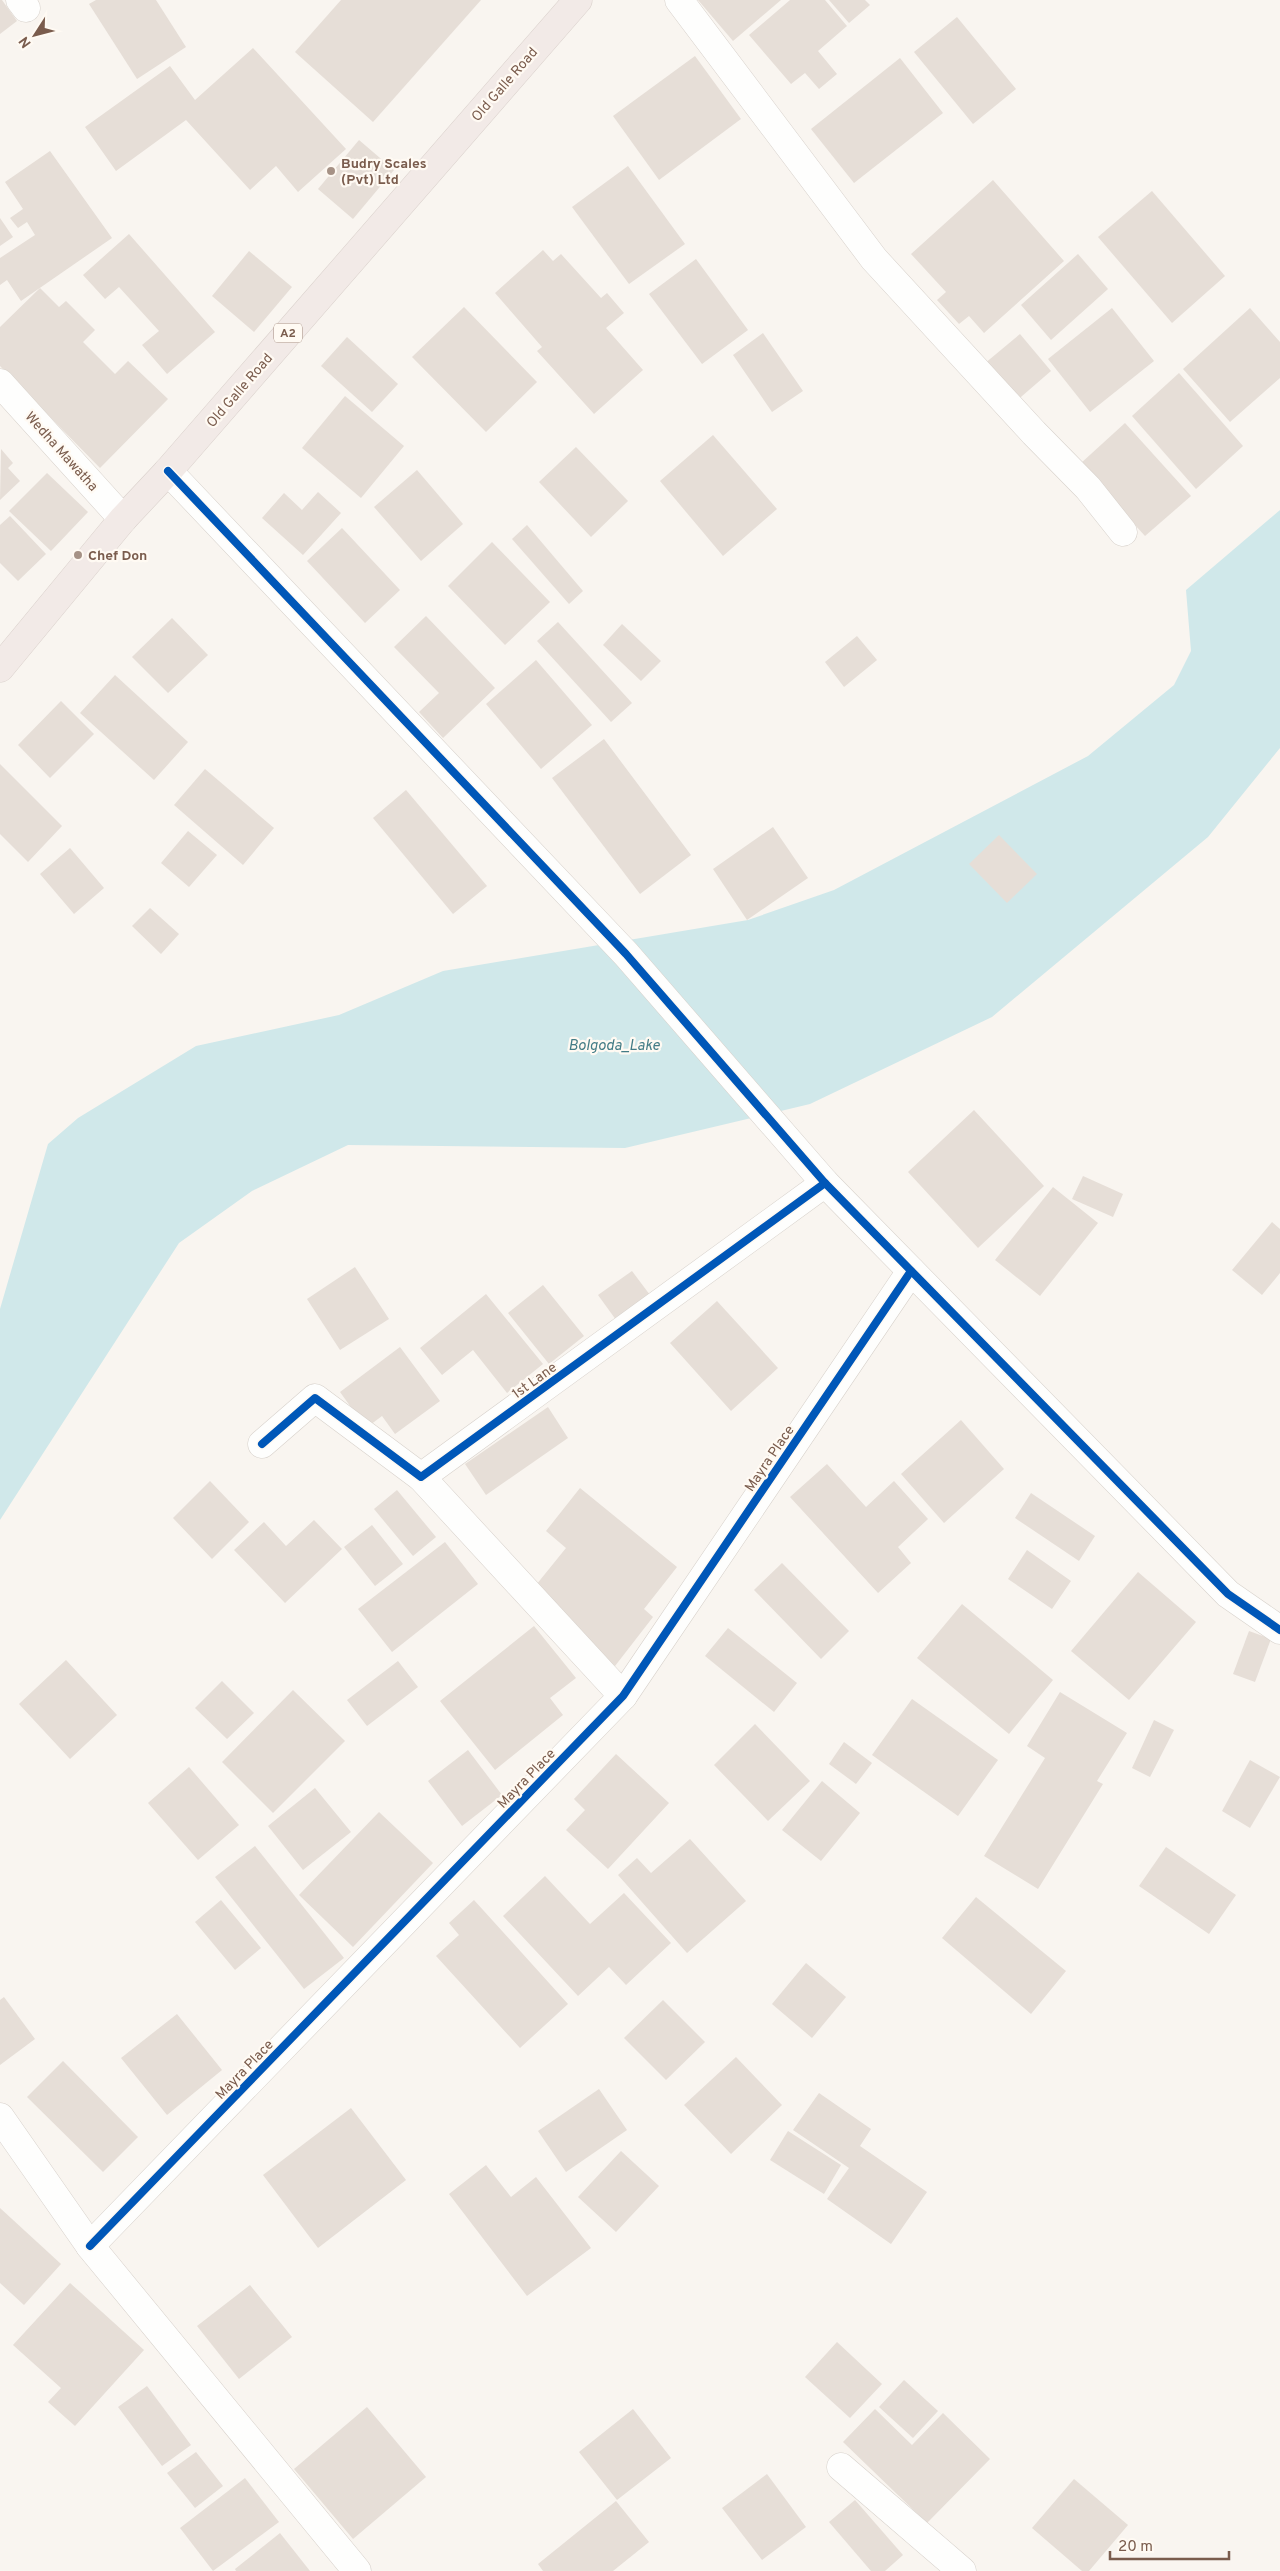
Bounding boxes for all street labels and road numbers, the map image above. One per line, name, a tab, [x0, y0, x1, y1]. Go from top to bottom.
street label: Old Galle Road	[468, 44, 542, 126]
road number: A2	[274, 323, 302, 342]
street label: Old Galle Road	[203, 350, 277, 432]
street label: Wedha Mawatha	[21, 409, 101, 495]
street label: 1st Lane	[509, 1359, 560, 1403]
street label: Mayra Place	[742, 1422, 799, 1495]
street label: Mayra Place	[494, 1746, 560, 1812]
street label: Mayra Place	[212, 2037, 278, 2103]

